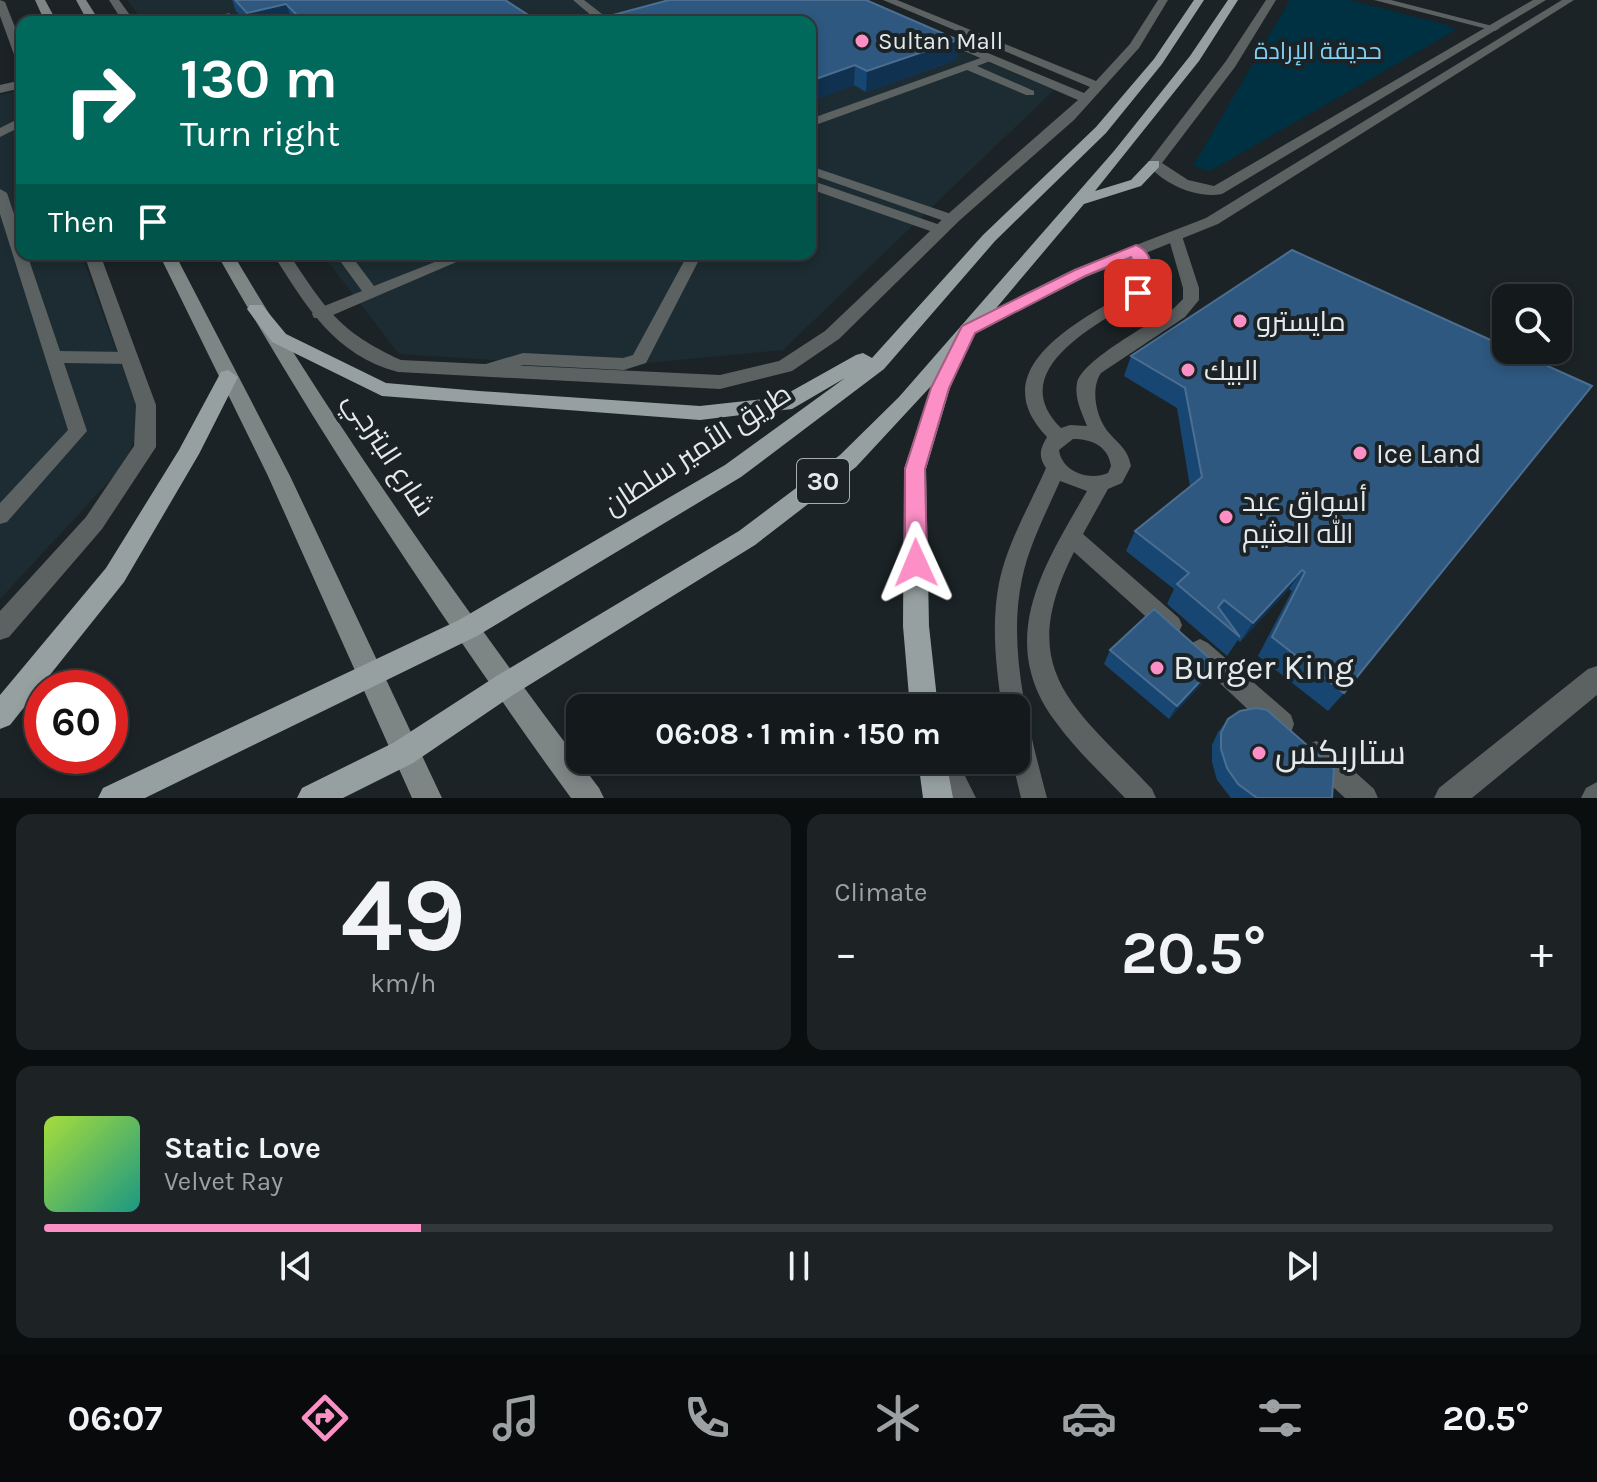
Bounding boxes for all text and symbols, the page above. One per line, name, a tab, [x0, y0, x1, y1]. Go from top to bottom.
place label: Sultan Mall	[878, 27, 1003, 55]
marker: Sultan Mall	[853, 32, 871, 50]
park label: حديقة الإرادة	[1254, 37, 1382, 66]
text: 130 m	[180, 46, 338, 111]
icon: right	[48, 48, 152, 152]
text: Turn right	[180, 113, 340, 155]
icon: arrive	[131, 200, 175, 244]
text: Then	[48, 204, 115, 240]
pin	[1104, 259, 1172, 327]
icon: arrive	[1116, 271, 1160, 315]
map controls	[1492, 284, 1572, 364]
button: search	[1492, 284, 1572, 364]
place label: مايسترو	[1256, 305, 1346, 338]
marker: مايسترو	[1231, 312, 1249, 330]
place label: البيك	[1204, 354, 1259, 387]
marker: البيك	[1179, 361, 1197, 379]
street label: طريق الأمير سلطان	[597, 376, 797, 522]
street label: شارع البترجي	[332, 386, 441, 525]
place label: Ice Land	[1376, 437, 1481, 470]
marker: Ice Land	[1351, 444, 1369, 462]
road number: 30	[797, 459, 849, 503]
place label: أسواق عبد الله العثيم	[1242, 484, 1367, 553]
marker: أسواق عبد الله العثيم	[1217, 508, 1235, 526]
position arrow	[874, 521, 958, 605]
place label: Burger King	[1173, 648, 1354, 688]
marker: Burger King	[1148, 659, 1166, 677]
speed limit sign: 60	[24, 670, 128, 774]
text: 06:08 · 1 min · 150 m	[655, 716, 941, 752]
place label: ستاربكس	[1275, 733, 1406, 773]
marker: ستاربكس	[1250, 744, 1268, 762]
text: 49	[341, 855, 466, 976]
text: Climate	[835, 877, 927, 908]
text: 20.5°	[1121, 918, 1266, 988]
text: −	[835, 928, 858, 979]
text: +	[1530, 928, 1553, 979]
text: km/h	[370, 968, 436, 999]
text: Static Love	[164, 1130, 321, 1166]
text: Velvet Ray	[164, 1166, 283, 1197]
icon: previous	[274, 1244, 318, 1288]
icon: pause	[777, 1244, 821, 1288]
icon: next	[1280, 1244, 1324, 1288]
icon: directions	[297, 1390, 353, 1446]
icon: music	[488, 1390, 544, 1446]
icon: phone	[679, 1390, 735, 1446]
icon: climate	[870, 1390, 926, 1446]
icon: car	[1061, 1390, 1117, 1446]
icon: filters	[1252, 1390, 1308, 1446]
text: 06:07	[67, 1397, 162, 1439]
text: 20.5°	[1442, 1397, 1530, 1439]

